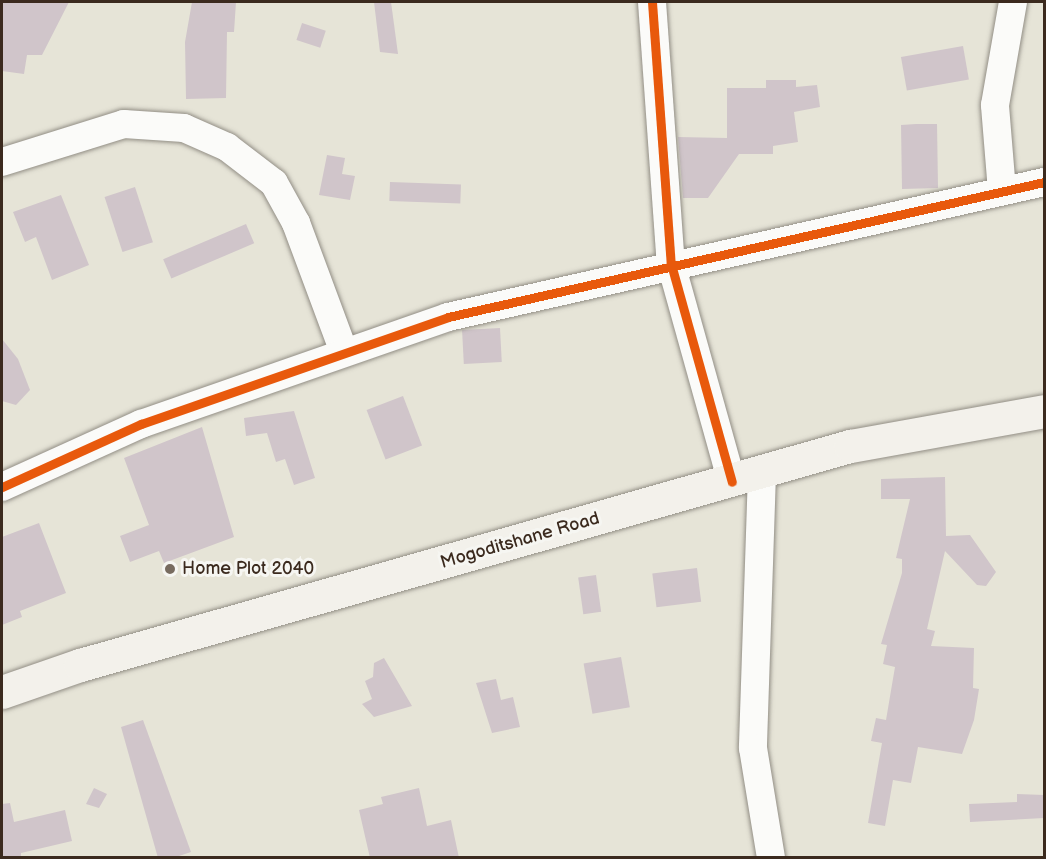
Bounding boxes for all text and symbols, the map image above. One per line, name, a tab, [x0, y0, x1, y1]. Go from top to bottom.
street label: Mogoditshane Road	[438, 508, 602, 574]
place label: Home Plot 2040	[182, 558, 314, 580]
marker: Home Plot 2040	[163, 562, 177, 576]

